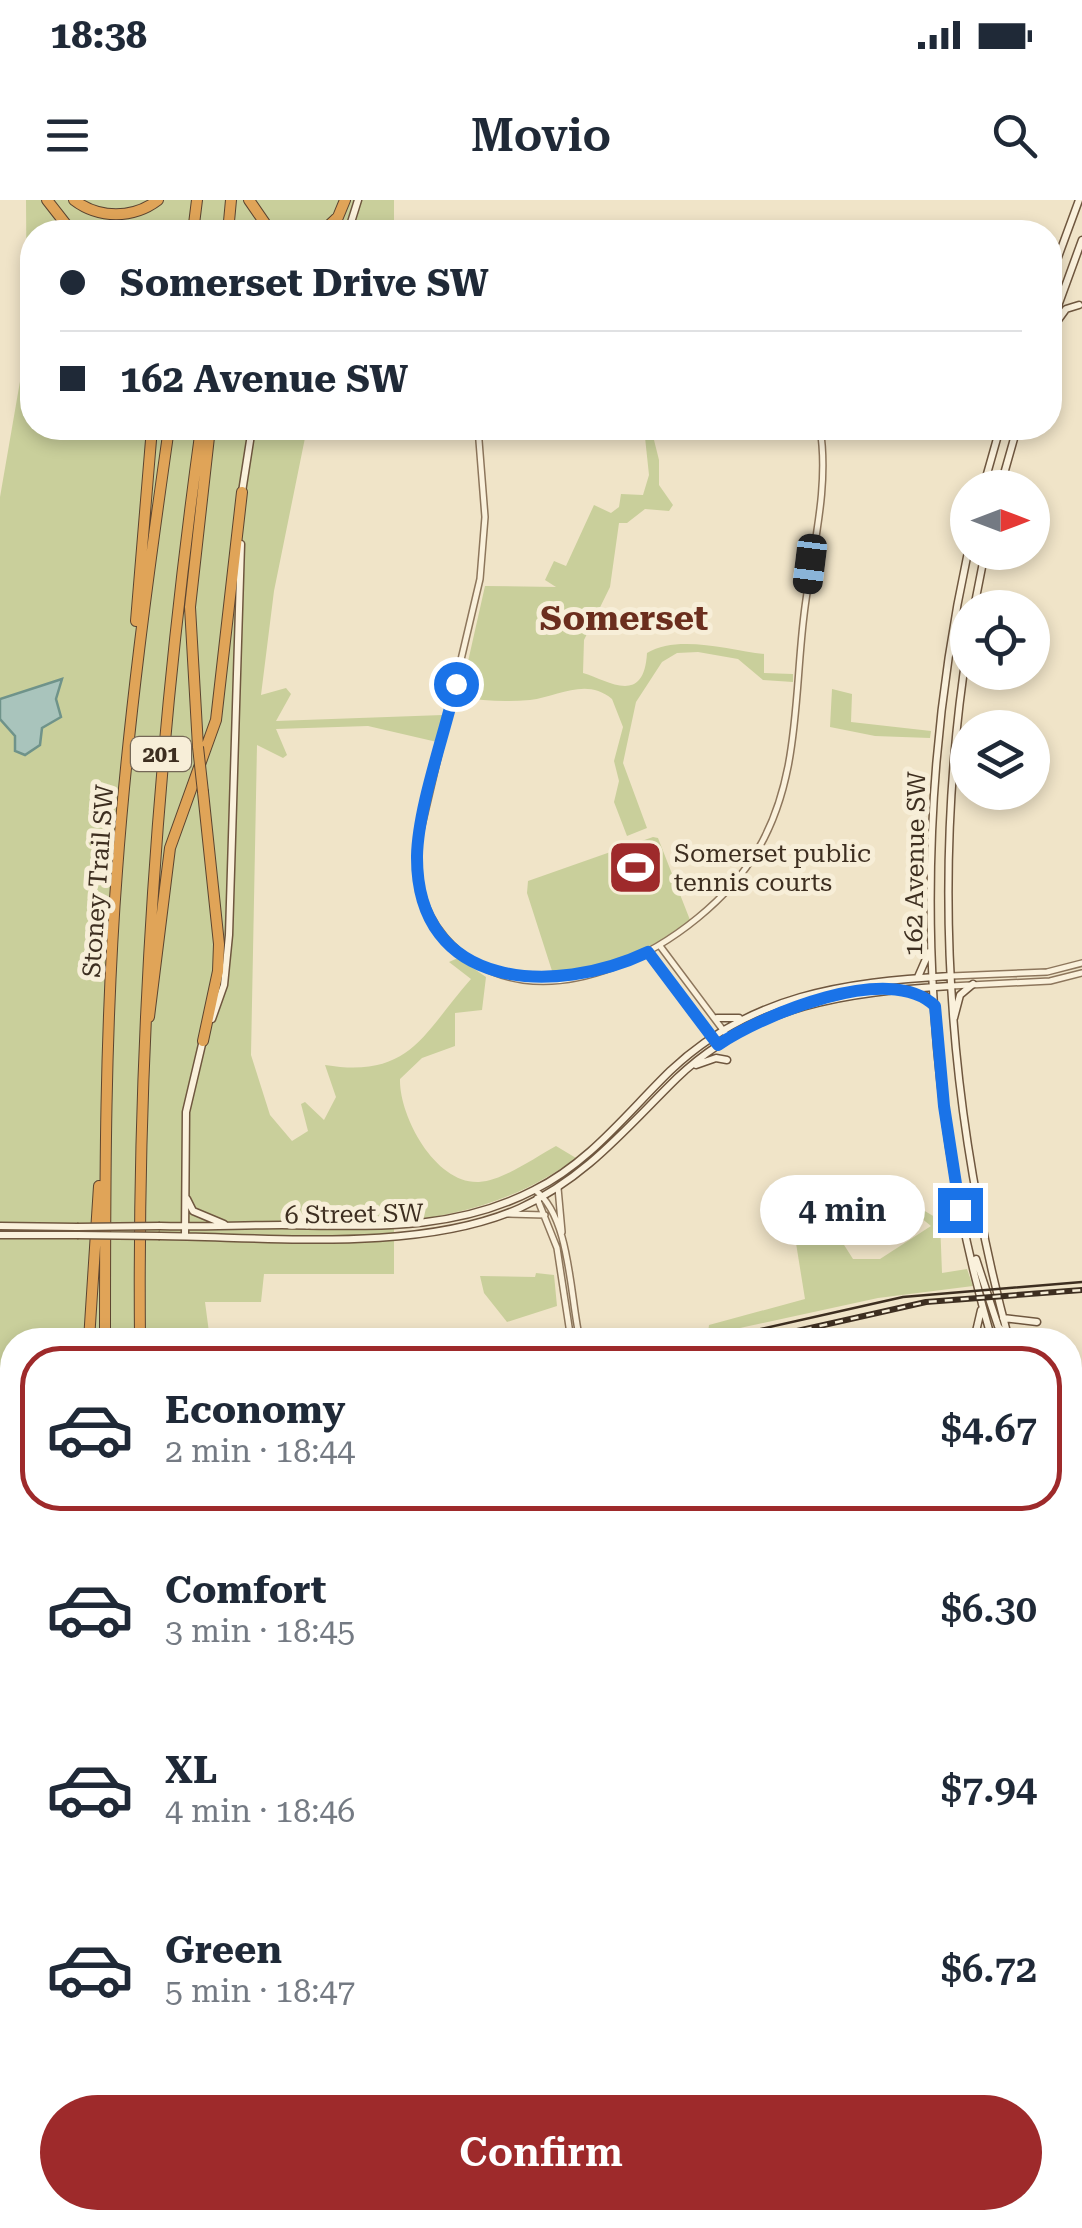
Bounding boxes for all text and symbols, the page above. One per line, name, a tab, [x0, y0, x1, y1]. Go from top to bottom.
text: 18:38	[50, 13, 147, 57]
icon: menu	[40, 108, 95, 163]
icon: search	[987, 108, 1042, 163]
text: Movio	[471, 109, 611, 162]
text: Somerset Drive SW	[120, 261, 489, 305]
text: 162 Avenue SW	[120, 357, 408, 401]
north arrow	[950, 470, 1050, 570]
map controls	[950, 470, 1050, 810]
car	[791, 532, 829, 596]
button: locate	[950, 590, 1050, 690]
district label: Somerset	[540, 598, 708, 639]
route start	[434, 662, 479, 707]
button: layers	[950, 710, 1050, 810]
road number: 201	[131, 737, 191, 771]
street label: 162 Avenue SW	[899, 771, 931, 957]
street label: Stoney Trail SW	[77, 783, 119, 978]
sports icon: Somerset public tennis courts	[605, 837, 665, 897]
place label: Somerset public tennis courts	[674, 839, 871, 897]
callout: 4 min	[760, 1175, 925, 1245]
route end	[938, 1188, 983, 1233]
text: 4 min	[798, 1191, 887, 1229]
street label: 6 Street SW	[284, 1198, 424, 1230]
icon: car	[45, 1384, 135, 1474]
text: Economy	[165, 1388, 345, 1432]
text: $4.67	[941, 1407, 1037, 1451]
text: 2 min · 18:44	[165, 1432, 355, 1470]
icon: car	[45, 1564, 135, 1654]
text: Comfort	[165, 1568, 326, 1612]
text: $6.30	[941, 1587, 1037, 1631]
text: 3 min · 18:45	[165, 1612, 355, 1650]
icon: car	[45, 1744, 135, 1834]
text: XL	[165, 1748, 217, 1792]
text: $7.94	[941, 1767, 1037, 1811]
text: 4 min · 18:46	[165, 1792, 355, 1830]
icon: car	[45, 1924, 135, 2014]
text: Green	[165, 1928, 282, 1972]
text: $6.72	[941, 1947, 1037, 1991]
text: 5 min · 18:47	[165, 1972, 355, 2010]
button: Confirm	[40, 2095, 1042, 2210]

